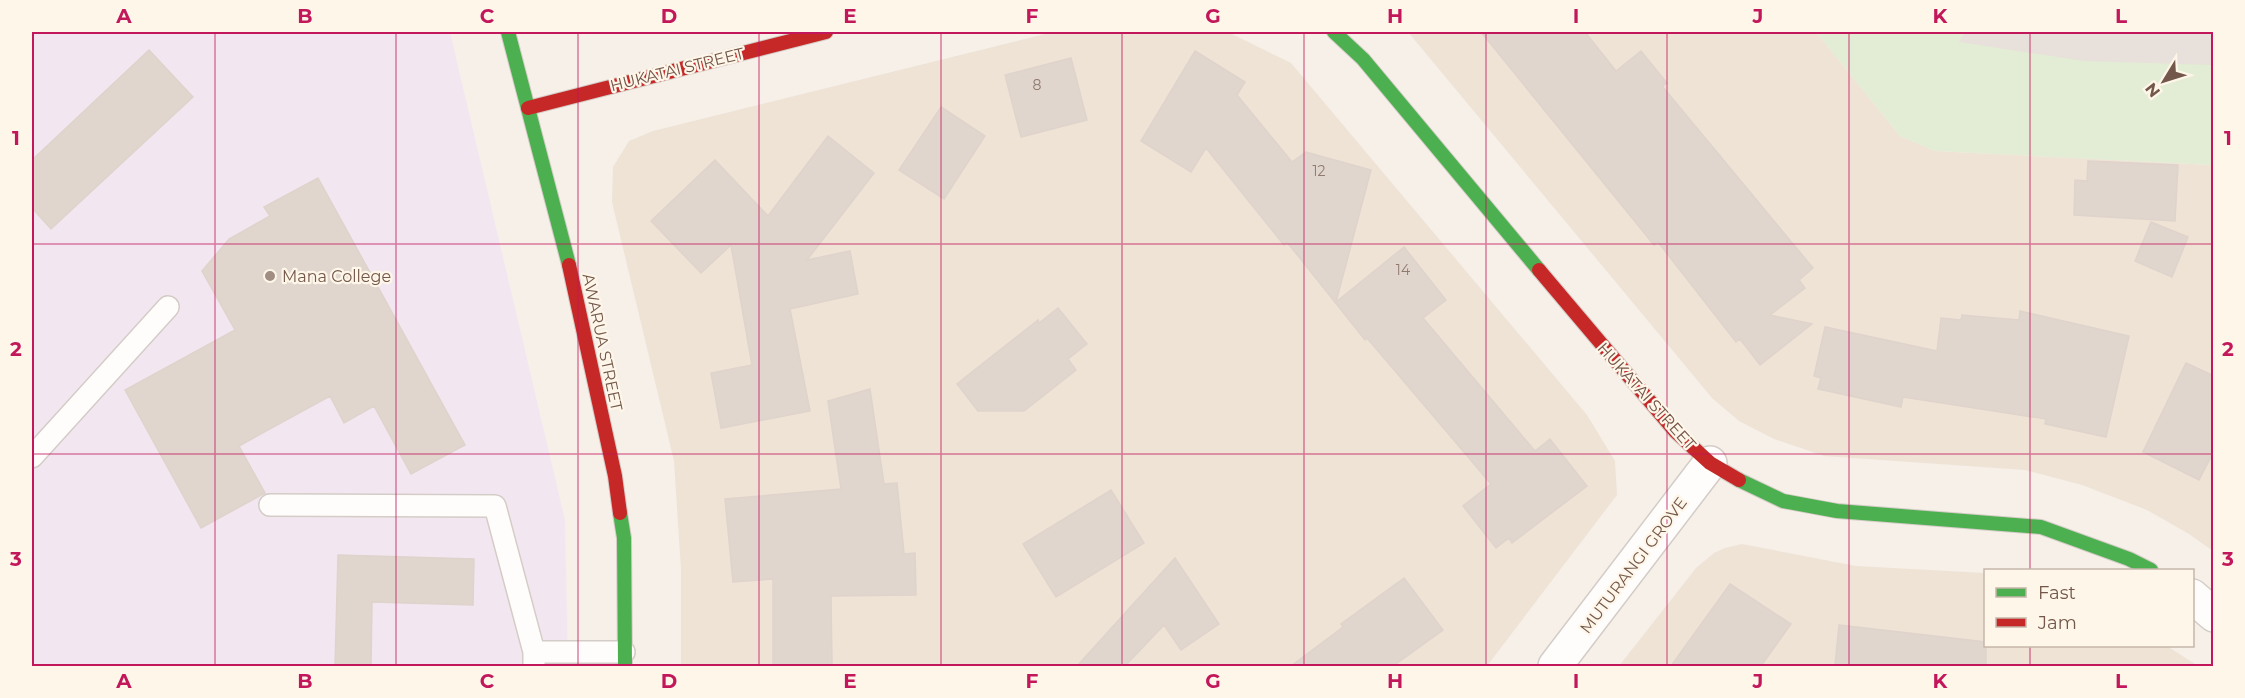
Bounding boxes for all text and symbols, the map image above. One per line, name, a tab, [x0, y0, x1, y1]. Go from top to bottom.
text: A	[115, 4, 132, 28]
text: B	[297, 4, 313, 28]
text: C	[480, 4, 495, 28]
text: D	[661, 4, 677, 28]
text: E	[843, 4, 857, 28]
text: F	[1026, 4, 1039, 28]
text: G	[1205, 4, 1221, 28]
text: H	[1387, 4, 1403, 28]
text: I	[1573, 4, 1579, 28]
text: J	[1752, 4, 1763, 28]
text: K	[1933, 4, 1949, 28]
text: L	[2115, 4, 2127, 28]
street label: HUKATAI STREET	[608, 43, 747, 95]
north arrow	[2134, 51, 2194, 111]
house number: 8	[1033, 76, 1042, 94]
text: N	[2141, 79, 2164, 101]
text: 1	[12, 126, 20, 150]
text: 1	[2224, 126, 2232, 150]
house number: 12	[1312, 162, 1326, 180]
house number: 14	[1396, 261, 1411, 279]
place label: Mana College	[282, 267, 391, 286]
marker: Mana College	[263, 269, 277, 283]
street label: AWARUA STREET	[579, 272, 627, 413]
text: 2	[10, 337, 22, 361]
text: 2	[2222, 337, 2234, 361]
street label: HUKATAI STREET	[1594, 339, 1700, 454]
street label: MUTURANGI GROVE	[1576, 494, 1691, 637]
text: 3	[9, 547, 22, 571]
text: 3	[2221, 547, 2234, 571]
legend	[1984, 569, 2194, 647]
text: Fast	[2038, 582, 2076, 604]
text: Jam	[2037, 612, 2077, 634]
text: A	[115, 669, 132, 693]
text: B	[297, 669, 313, 693]
text: C	[480, 669, 495, 693]
text: D	[661, 669, 677, 693]
text: E	[843, 669, 857, 693]
text: F	[1026, 669, 1039, 693]
text: G	[1205, 669, 1221, 693]
text: H	[1387, 669, 1403, 693]
text: I	[1573, 669, 1579, 693]
text: J	[1752, 669, 1763, 693]
text: K	[1933, 669, 1949, 693]
text: L	[2115, 669, 2127, 693]

